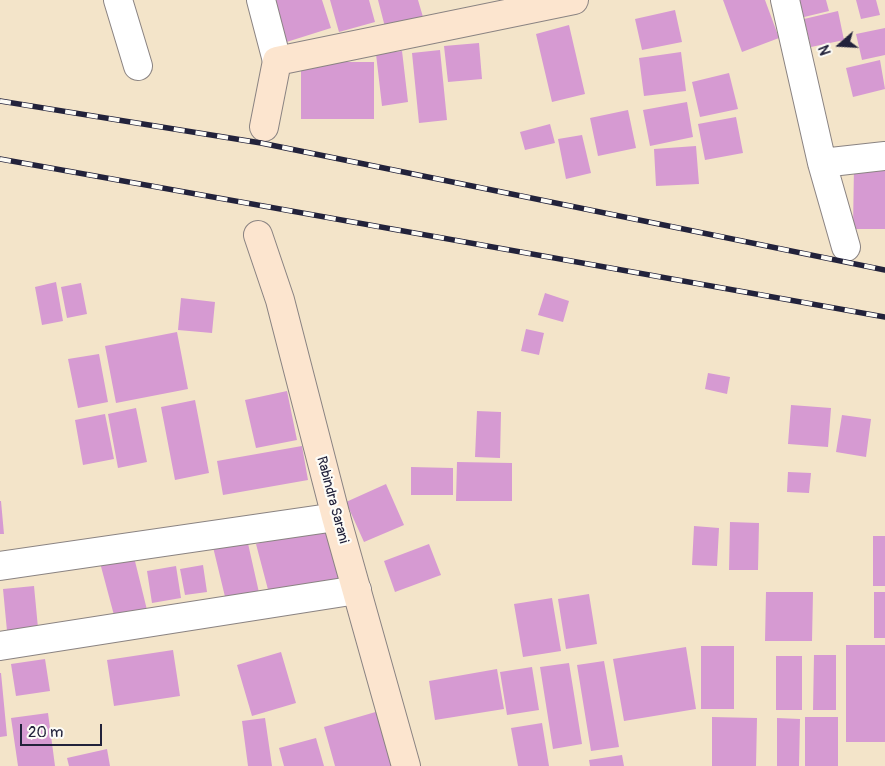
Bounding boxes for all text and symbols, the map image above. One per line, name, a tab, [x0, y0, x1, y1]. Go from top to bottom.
north arrow	[815, 20, 865, 70]
text: N	[816, 43, 835, 57]
street label: Rabindra Sarani	[312, 455, 352, 545]
scale bar	[22, 714, 105, 746]
text: 20 m	[28, 723, 63, 742]

